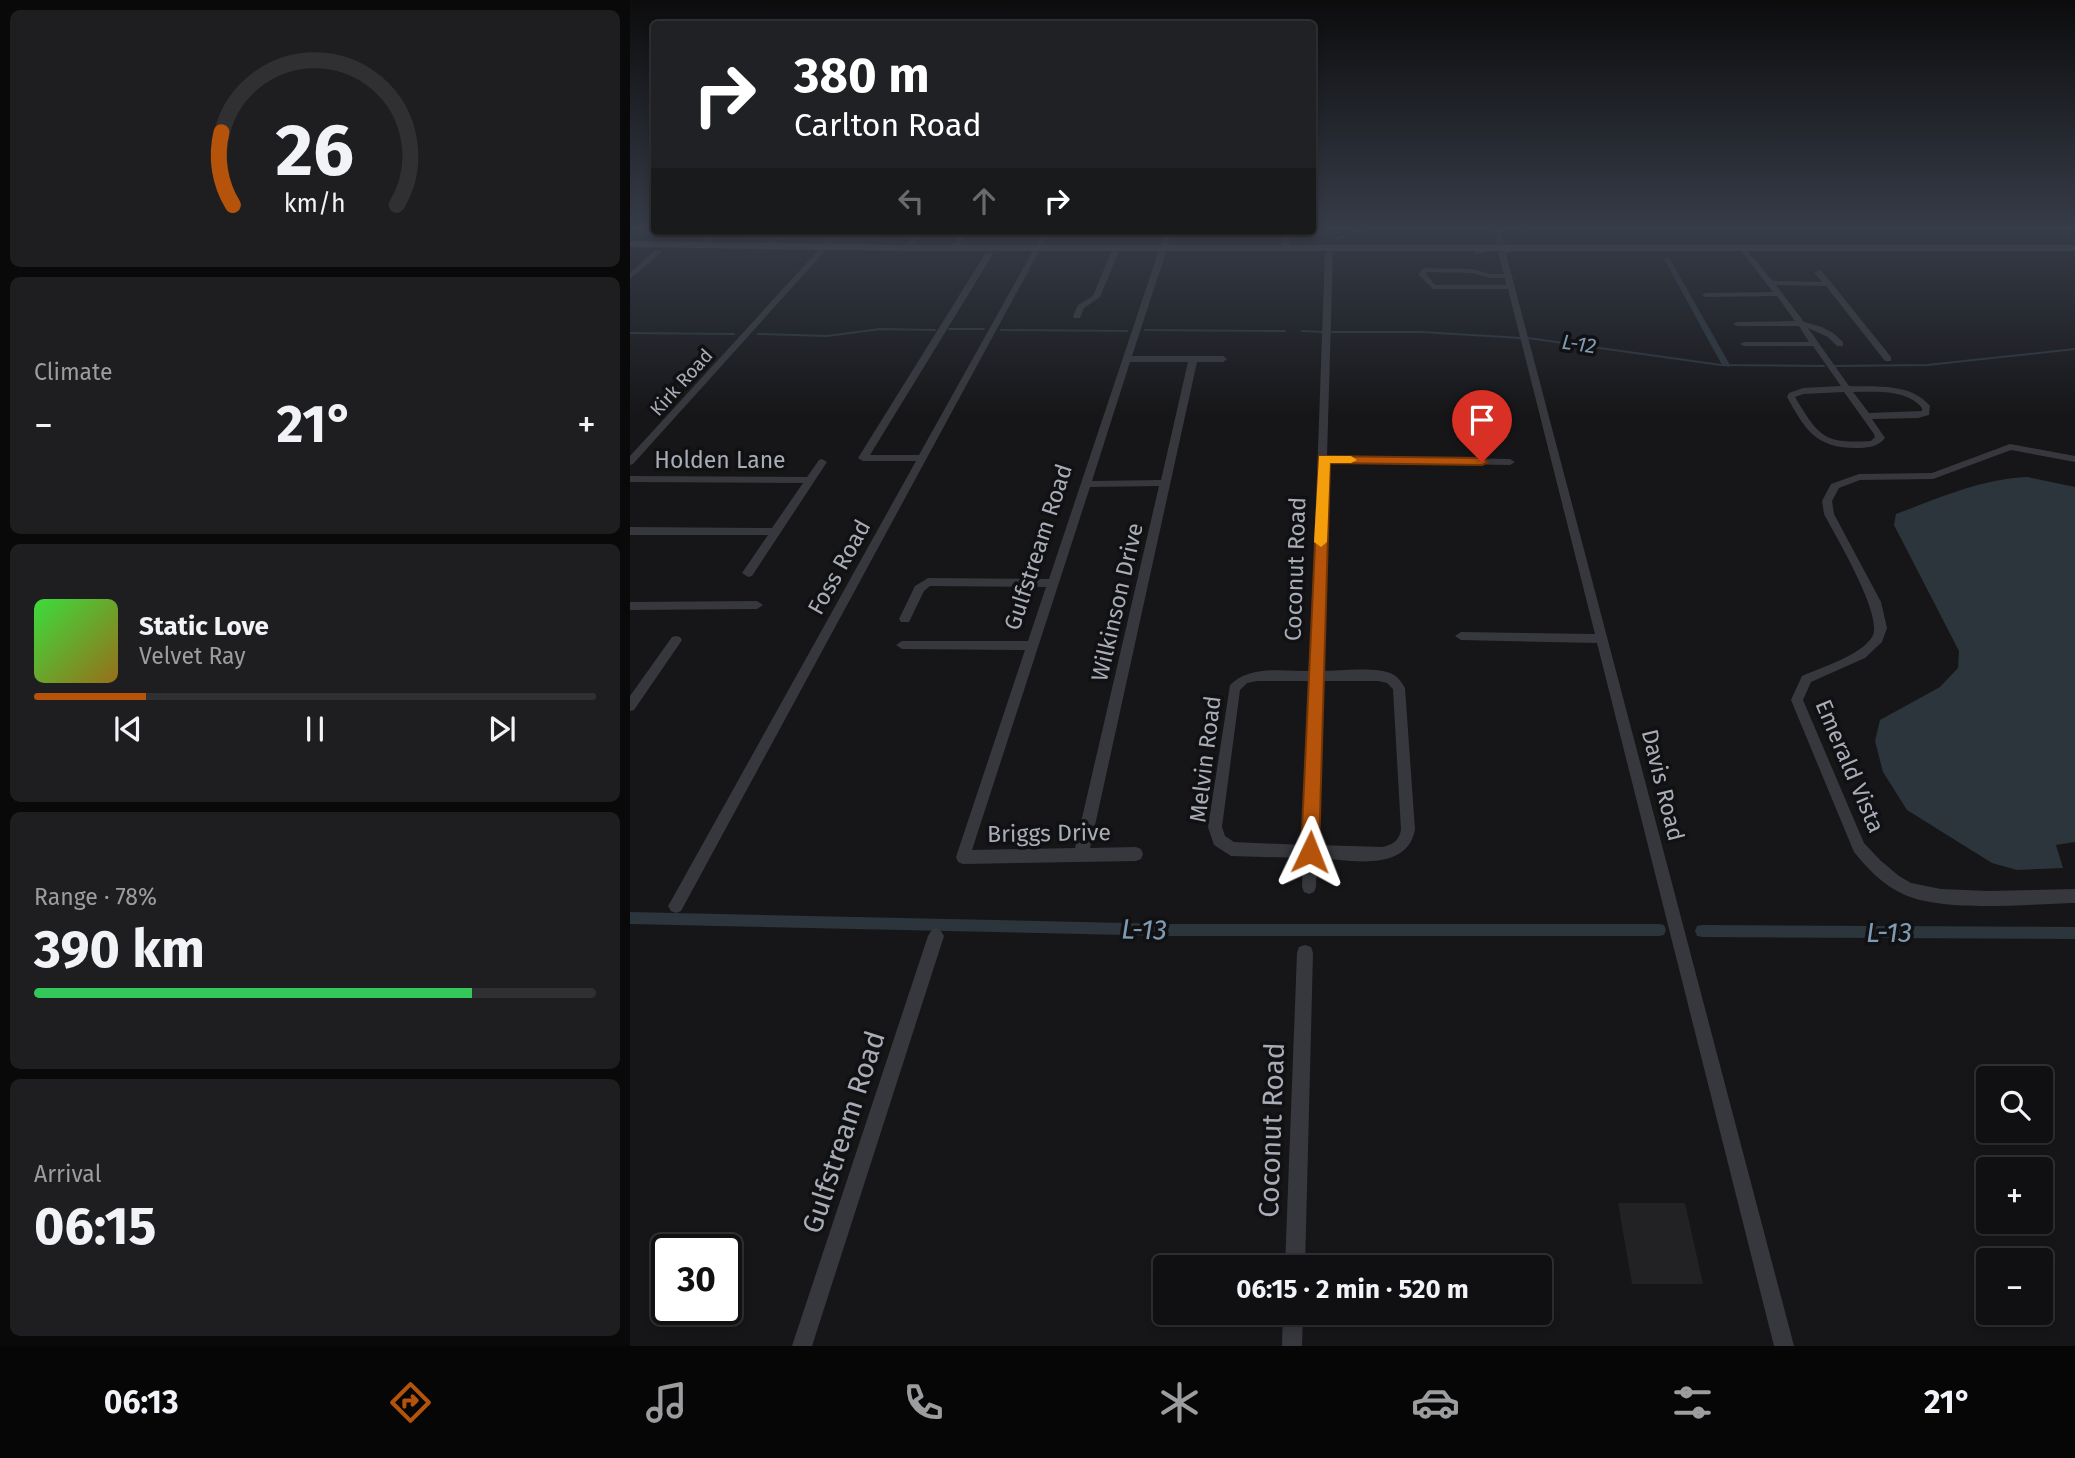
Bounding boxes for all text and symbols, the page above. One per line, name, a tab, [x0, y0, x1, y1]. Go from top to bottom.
text: 380 m	[794, 46, 930, 105]
icon: right	[679, 49, 770, 140]
text: Carlton Road	[794, 106, 982, 144]
text: 26	[276, 107, 354, 194]
icon: left	[892, 182, 930, 220]
icon: ahead	[965, 182, 1003, 220]
icon: right	[1038, 182, 1076, 220]
text: km/h	[284, 188, 346, 218]
water label: L-12	[1560, 329, 1598, 359]
street label: Kirk Road	[645, 344, 718, 421]
text: Climate	[34, 358, 113, 386]
pin	[1452, 390, 1512, 462]
text: 21°	[277, 393, 354, 456]
icon: arrive	[1463, 401, 1501, 439]
text: −	[34, 402, 53, 448]
text: +	[577, 402, 596, 448]
street label: Holden Lane	[654, 446, 786, 474]
street label: Gulfstream Road	[998, 460, 1078, 634]
street label: Coconut Road	[1278, 496, 1312, 642]
street label: Foss Road	[801, 515, 877, 619]
street label: Wilkinson Drive	[1085, 520, 1149, 684]
text: Static Love	[139, 611, 269, 642]
text: Velvet Ray	[139, 642, 246, 670]
street label: Melvin Road	[1183, 694, 1227, 824]
street label: Emerald Vista	[1809, 695, 1891, 837]
icon: previous	[109, 710, 147, 748]
icon: pause	[296, 710, 334, 748]
icon: next	[483, 710, 521, 748]
street label: Davis Road	[1636, 726, 1690, 844]
position arrow	[1273, 815, 1347, 889]
street label: Briggs Drive	[987, 818, 1111, 848]
text: Range · 78%	[34, 883, 157, 911]
water label: L-13	[1121, 913, 1167, 946]
water label: L-13	[1866, 916, 1912, 949]
text: 390 km	[34, 918, 205, 981]
street label: Gulfstream Road	[795, 1027, 892, 1237]
street label: Coconut Road	[1252, 1042, 1291, 1218]
map controls	[1976, 1066, 2053, 1325]
button: search	[1976, 1066, 2053, 1143]
button: +	[1976, 1157, 2053, 1234]
text: Arrival	[34, 1160, 101, 1188]
text: 06:15	[34, 1195, 156, 1258]
speed limit sign: 30	[651, 1234, 742, 1325]
button: −	[1976, 1248, 2053, 1325]
text: 06:15 · 2 min · 520 m	[1236, 1274, 1469, 1305]
icon: directions	[386, 1378, 435, 1427]
icon: music	[642, 1378, 691, 1427]
icon: phone	[899, 1378, 948, 1427]
icon: climate	[1155, 1378, 1204, 1427]
icon: car	[1411, 1378, 1460, 1427]
icon: filters	[1668, 1378, 1717, 1427]
text: 06:13	[104, 1383, 179, 1421]
text: 21°	[1924, 1383, 1971, 1421]

